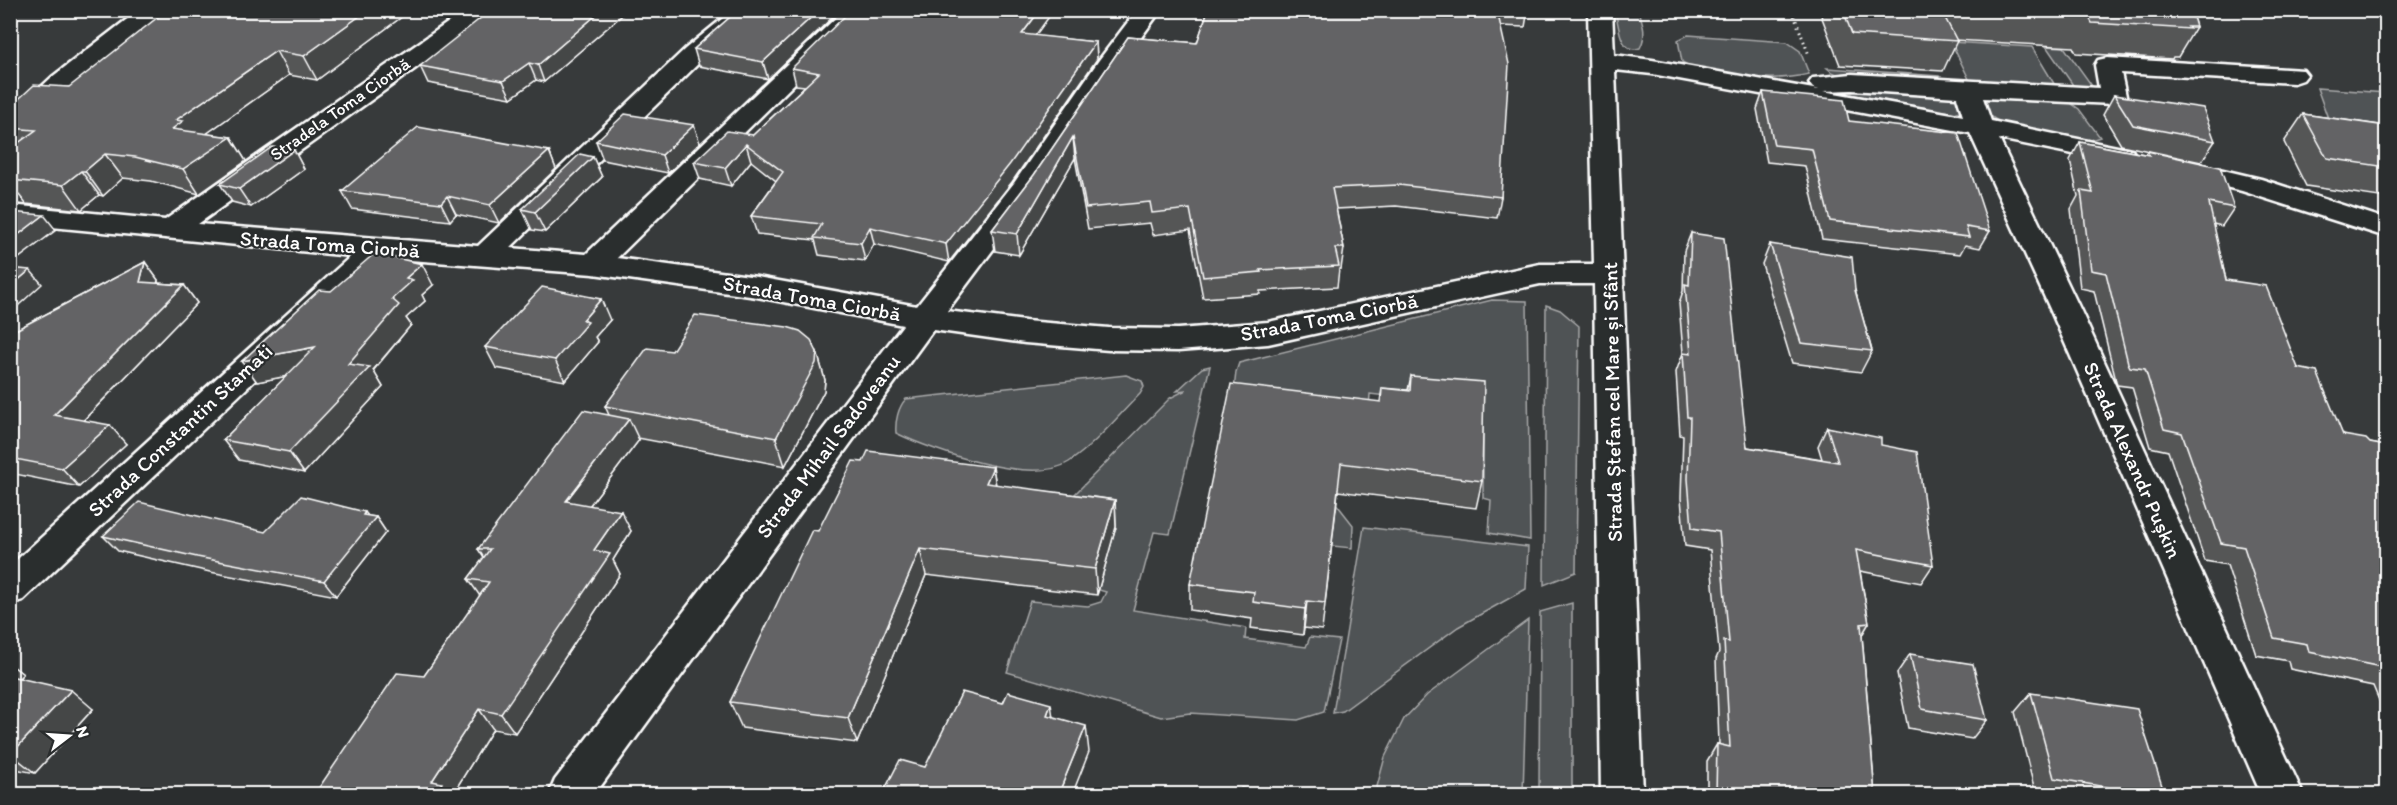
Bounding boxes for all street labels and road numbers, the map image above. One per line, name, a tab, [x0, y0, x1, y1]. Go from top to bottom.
street label: Stradela Toma Ciorbă	[266, 52, 415, 166]
street label: Strada Toma Ciorbă	[239, 225, 421, 263]
street label: Strada Ștefan cel Mare și Sfânt	[1597, 262, 1627, 542]
street label: Strada Toma Ciorbă	[721, 270, 903, 326]
street label: Strada Toma Ciorbă	[1238, 288, 1420, 346]
street label: Strada Constantin Stamati	[83, 338, 277, 522]
street label: Strada Mihail Sadoveanu	[751, 349, 905, 543]
street label: Strada Alexandr Pușkin	[2078, 358, 2188, 562]

